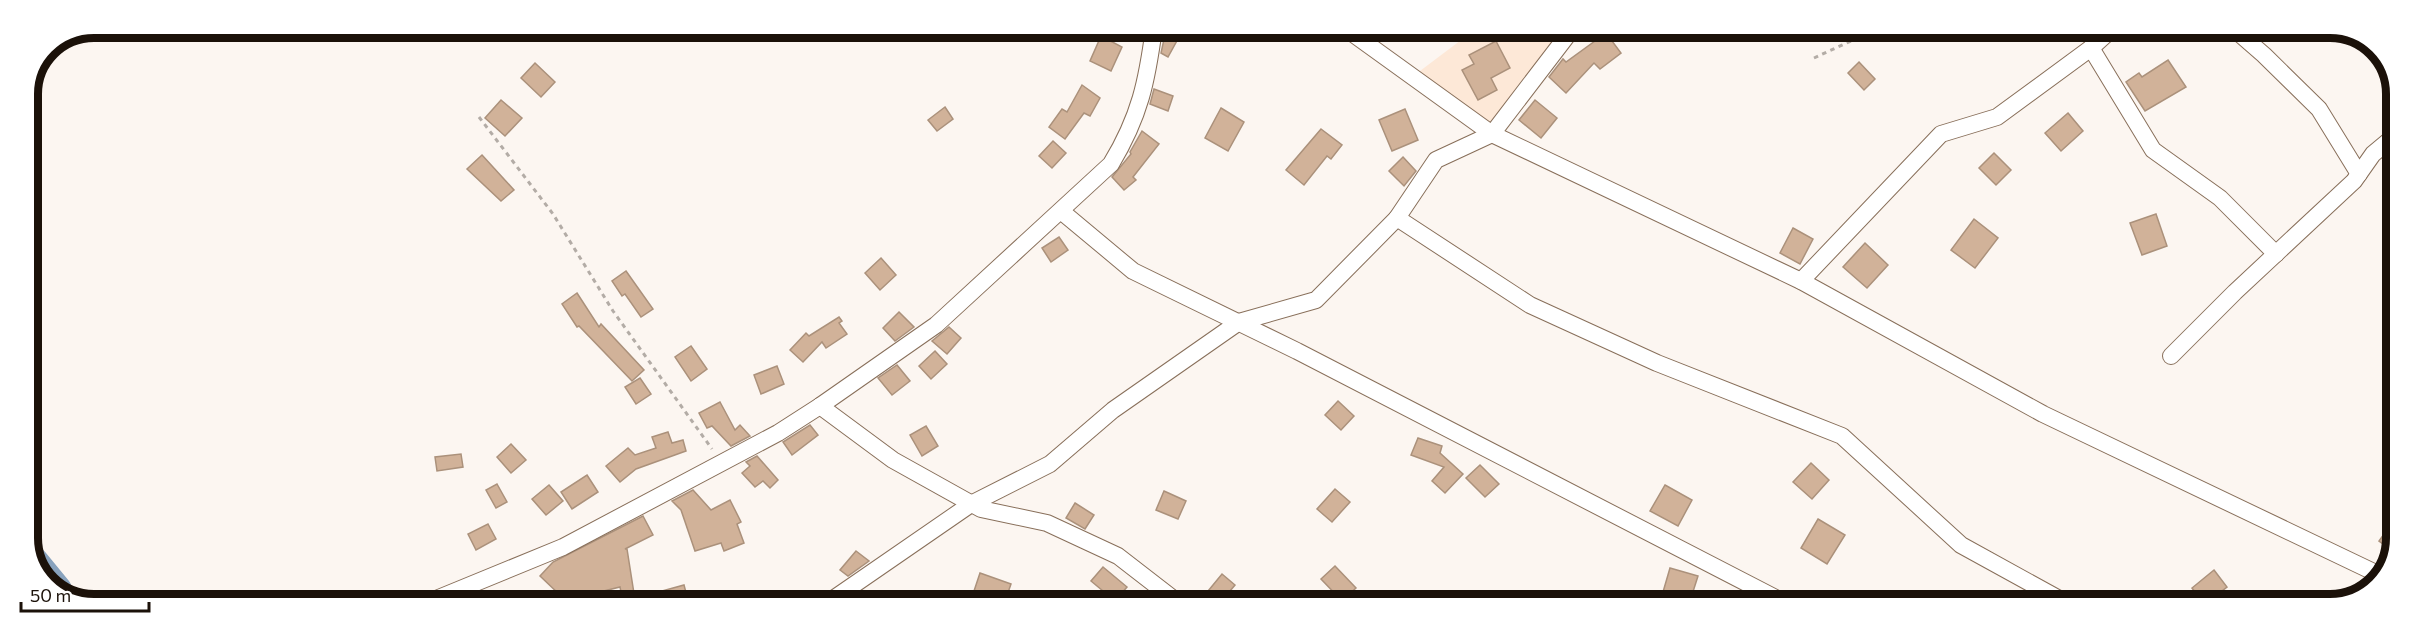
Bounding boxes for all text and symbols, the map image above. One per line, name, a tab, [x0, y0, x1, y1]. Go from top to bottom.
scale bar	[21, 575, 148, 613]
text: 50 m	[30, 584, 71, 606]

